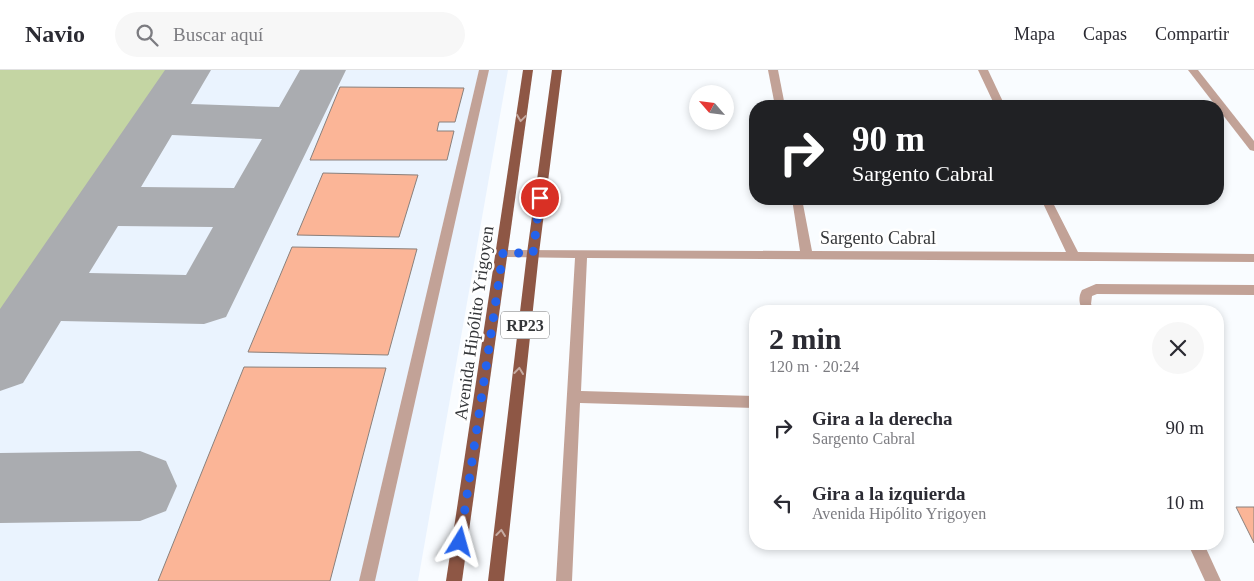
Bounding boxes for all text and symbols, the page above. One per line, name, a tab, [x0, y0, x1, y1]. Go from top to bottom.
search box	[115, 12, 465, 57]
text: Navio	[25, 21, 85, 47]
icon: search	[133, 21, 161, 49]
text: Buscar aquí	[173, 24, 263, 45]
text: Mapa	[1014, 24, 1055, 44]
text: Capas	[1083, 24, 1127, 44]
text: Compartir	[1155, 24, 1229, 44]
north arrow	[689, 85, 734, 130]
map controls	[689, 85, 734, 130]
one-way arrow	[517, 114, 527, 123]
icon: right	[769, 120, 834, 185]
text: 90 m	[852, 120, 925, 159]
text: Sargento Cabral	[852, 161, 994, 186]
pin	[519, 177, 561, 219]
icon: arrive	[526, 184, 554, 212]
street label: Avenida Hipólito Yrigoyen	[450, 225, 498, 421]
street label: Sargento Cabral	[820, 228, 936, 248]
road number: RP23	[501, 312, 549, 338]
text: 2 min	[769, 322, 842, 355]
button: close	[1152, 322, 1204, 374]
text: 120 m · 20:24	[769, 358, 859, 375]
one-way arrow	[513, 367, 524, 375]
text: Gira a la derecha	[812, 408, 953, 429]
icon: right	[769, 414, 797, 442]
text: 90 m	[1165, 417, 1204, 438]
text: Sargento Cabral	[812, 430, 915, 447]
text: Gira a la izquierda	[812, 483, 966, 504]
icon: left	[769, 489, 797, 517]
text: 10 m	[1165, 492, 1204, 513]
text: Avenida Hipólito Yrigoyen	[812, 505, 986, 522]
position arrow	[433, 515, 485, 567]
one-way arrow	[495, 528, 506, 536]

